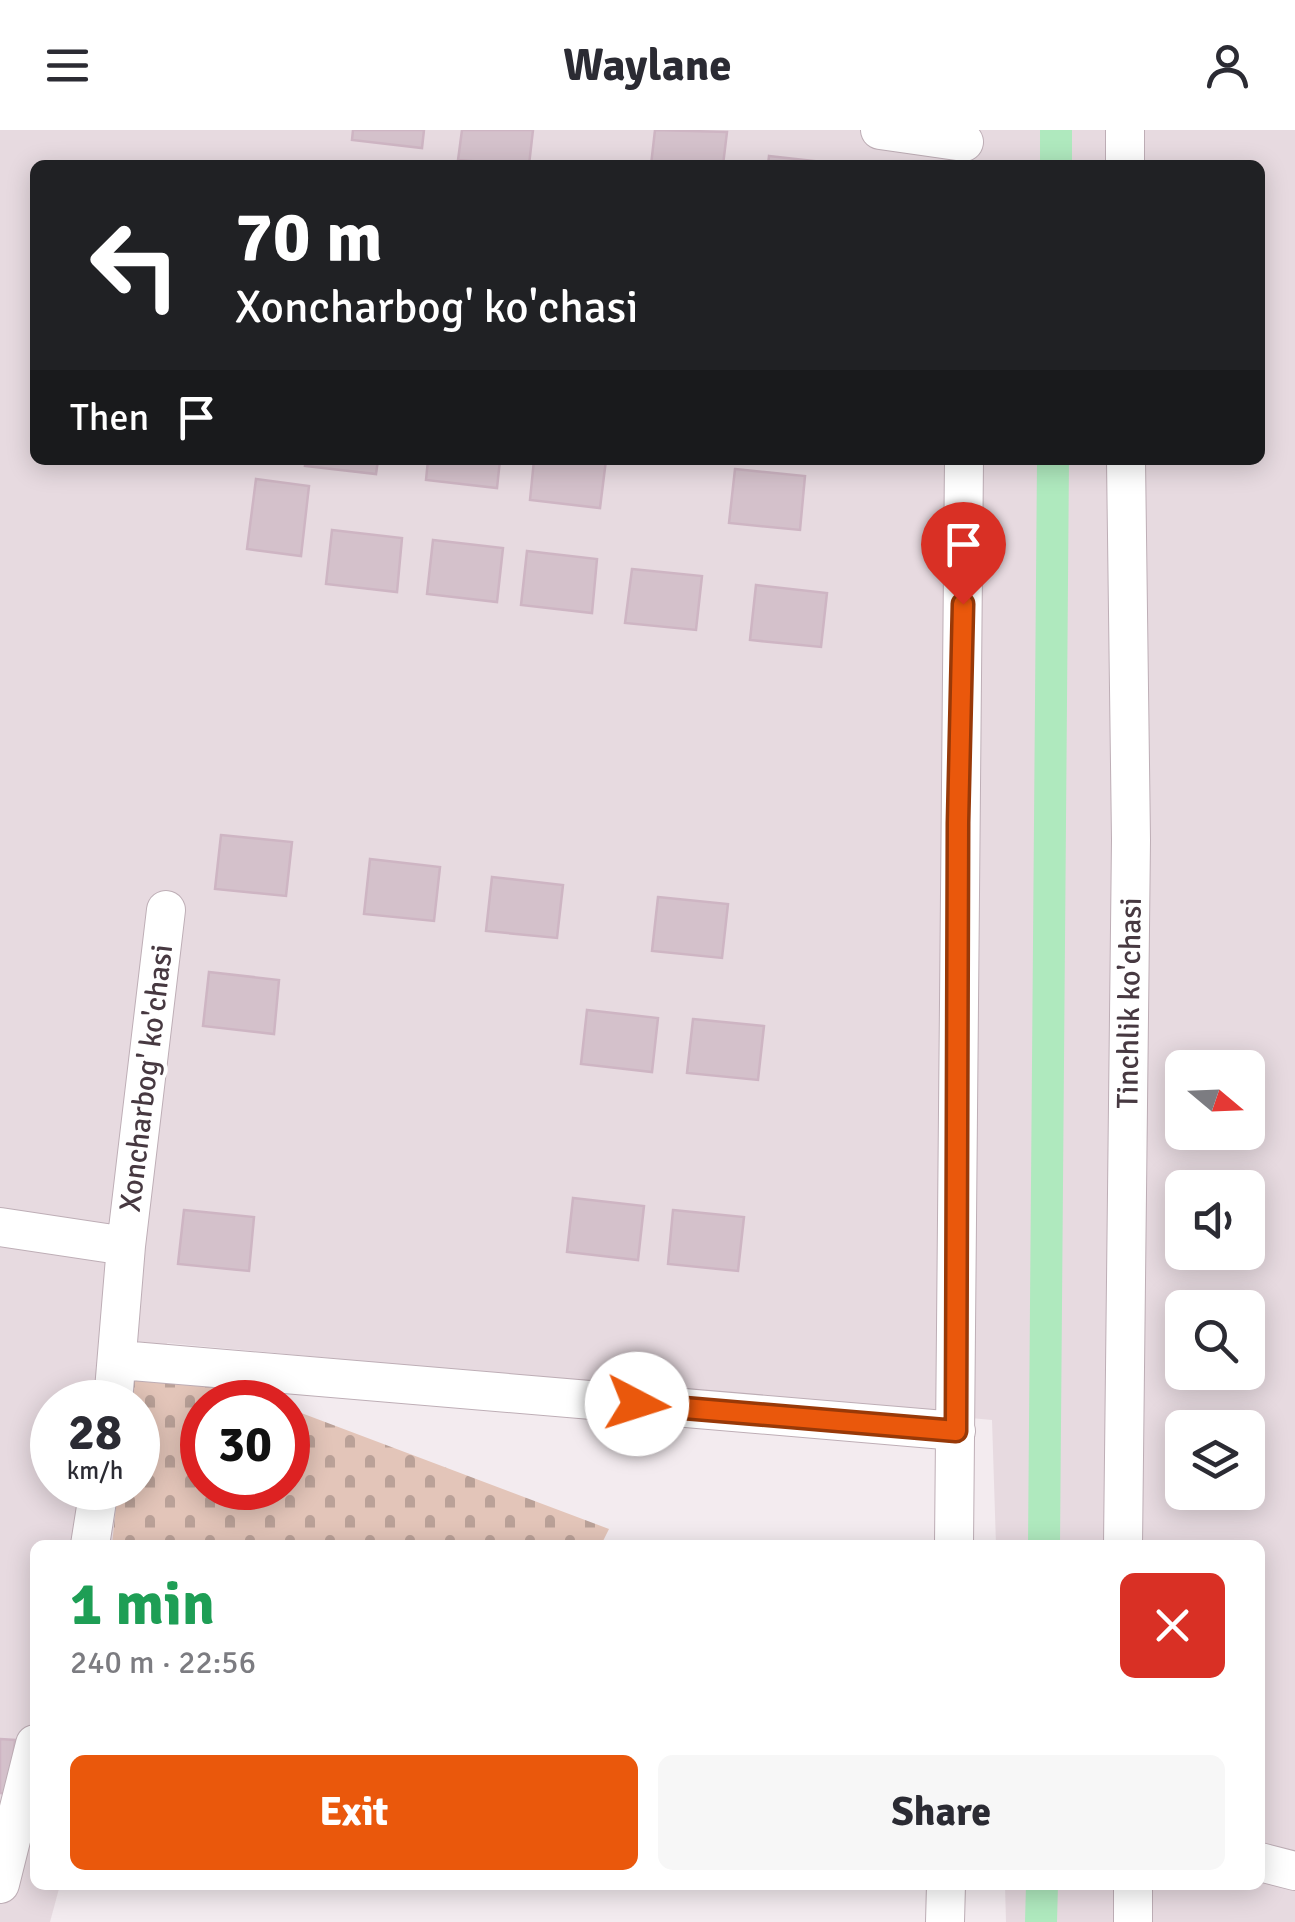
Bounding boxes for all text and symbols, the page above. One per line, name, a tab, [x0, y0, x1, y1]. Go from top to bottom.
icon: menu	[40, 38, 95, 93]
text: Waylane	[563, 38, 732, 93]
icon: person	[1200, 38, 1255, 93]
text: 70 m	[235, 194, 383, 280]
icon: left	[70, 200, 200, 330]
text: Xoncharbog' ko'chasi	[235, 280, 638, 335]
icon: arrive	[169, 390, 224, 445]
text: Then	[70, 394, 149, 441]
pin	[921, 502, 1006, 605]
icon: arrive	[936, 517, 991, 572]
street label: Tinchlik ko'chasi	[1109, 897, 1150, 1109]
street label: Xoncharbog' ko'chasi	[112, 942, 181, 1214]
north arrow	[1165, 1050, 1265, 1150]
map controls	[1165, 1050, 1265, 1510]
button: sound	[1165, 1170, 1265, 1270]
button: search	[1165, 1290, 1265, 1390]
position arrow	[585, 1352, 689, 1456]
speed limit sign: 30	[180, 1380, 310, 1510]
text: 28	[68, 1402, 122, 1464]
button: layers	[1165, 1410, 1265, 1510]
text: km/h	[67, 1455, 123, 1486]
text: 1 min	[70, 1568, 215, 1642]
button: close	[1120, 1573, 1225, 1678]
text: 240 m · 22:56	[70, 1643, 256, 1682]
button: Exit	[70, 1755, 638, 1870]
button: Share	[658, 1755, 1225, 1870]

